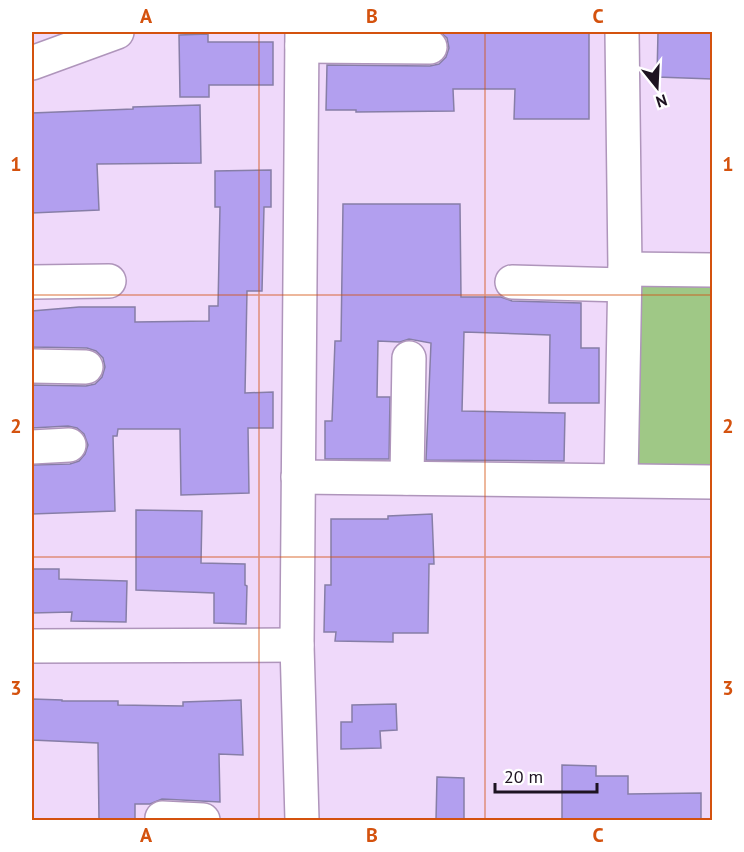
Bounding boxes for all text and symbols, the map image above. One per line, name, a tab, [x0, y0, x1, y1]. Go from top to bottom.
text: A	[140, 3, 153, 29]
text: B	[366, 3, 378, 29]
text: C	[592, 3, 604, 29]
north arrow	[627, 57, 687, 117]
text: N	[654, 90, 670, 112]
text: 1	[10, 151, 22, 177]
text: 1	[722, 151, 734, 177]
text: 2	[10, 413, 22, 439]
text: 2	[722, 413, 734, 439]
text: 3	[10, 675, 22, 701]
text: 3	[722, 675, 734, 701]
scale bar	[495, 756, 597, 794]
text: 20 m	[504, 765, 543, 788]
text: A	[140, 822, 153, 848]
text: B	[366, 822, 378, 848]
text: C	[592, 822, 604, 848]

